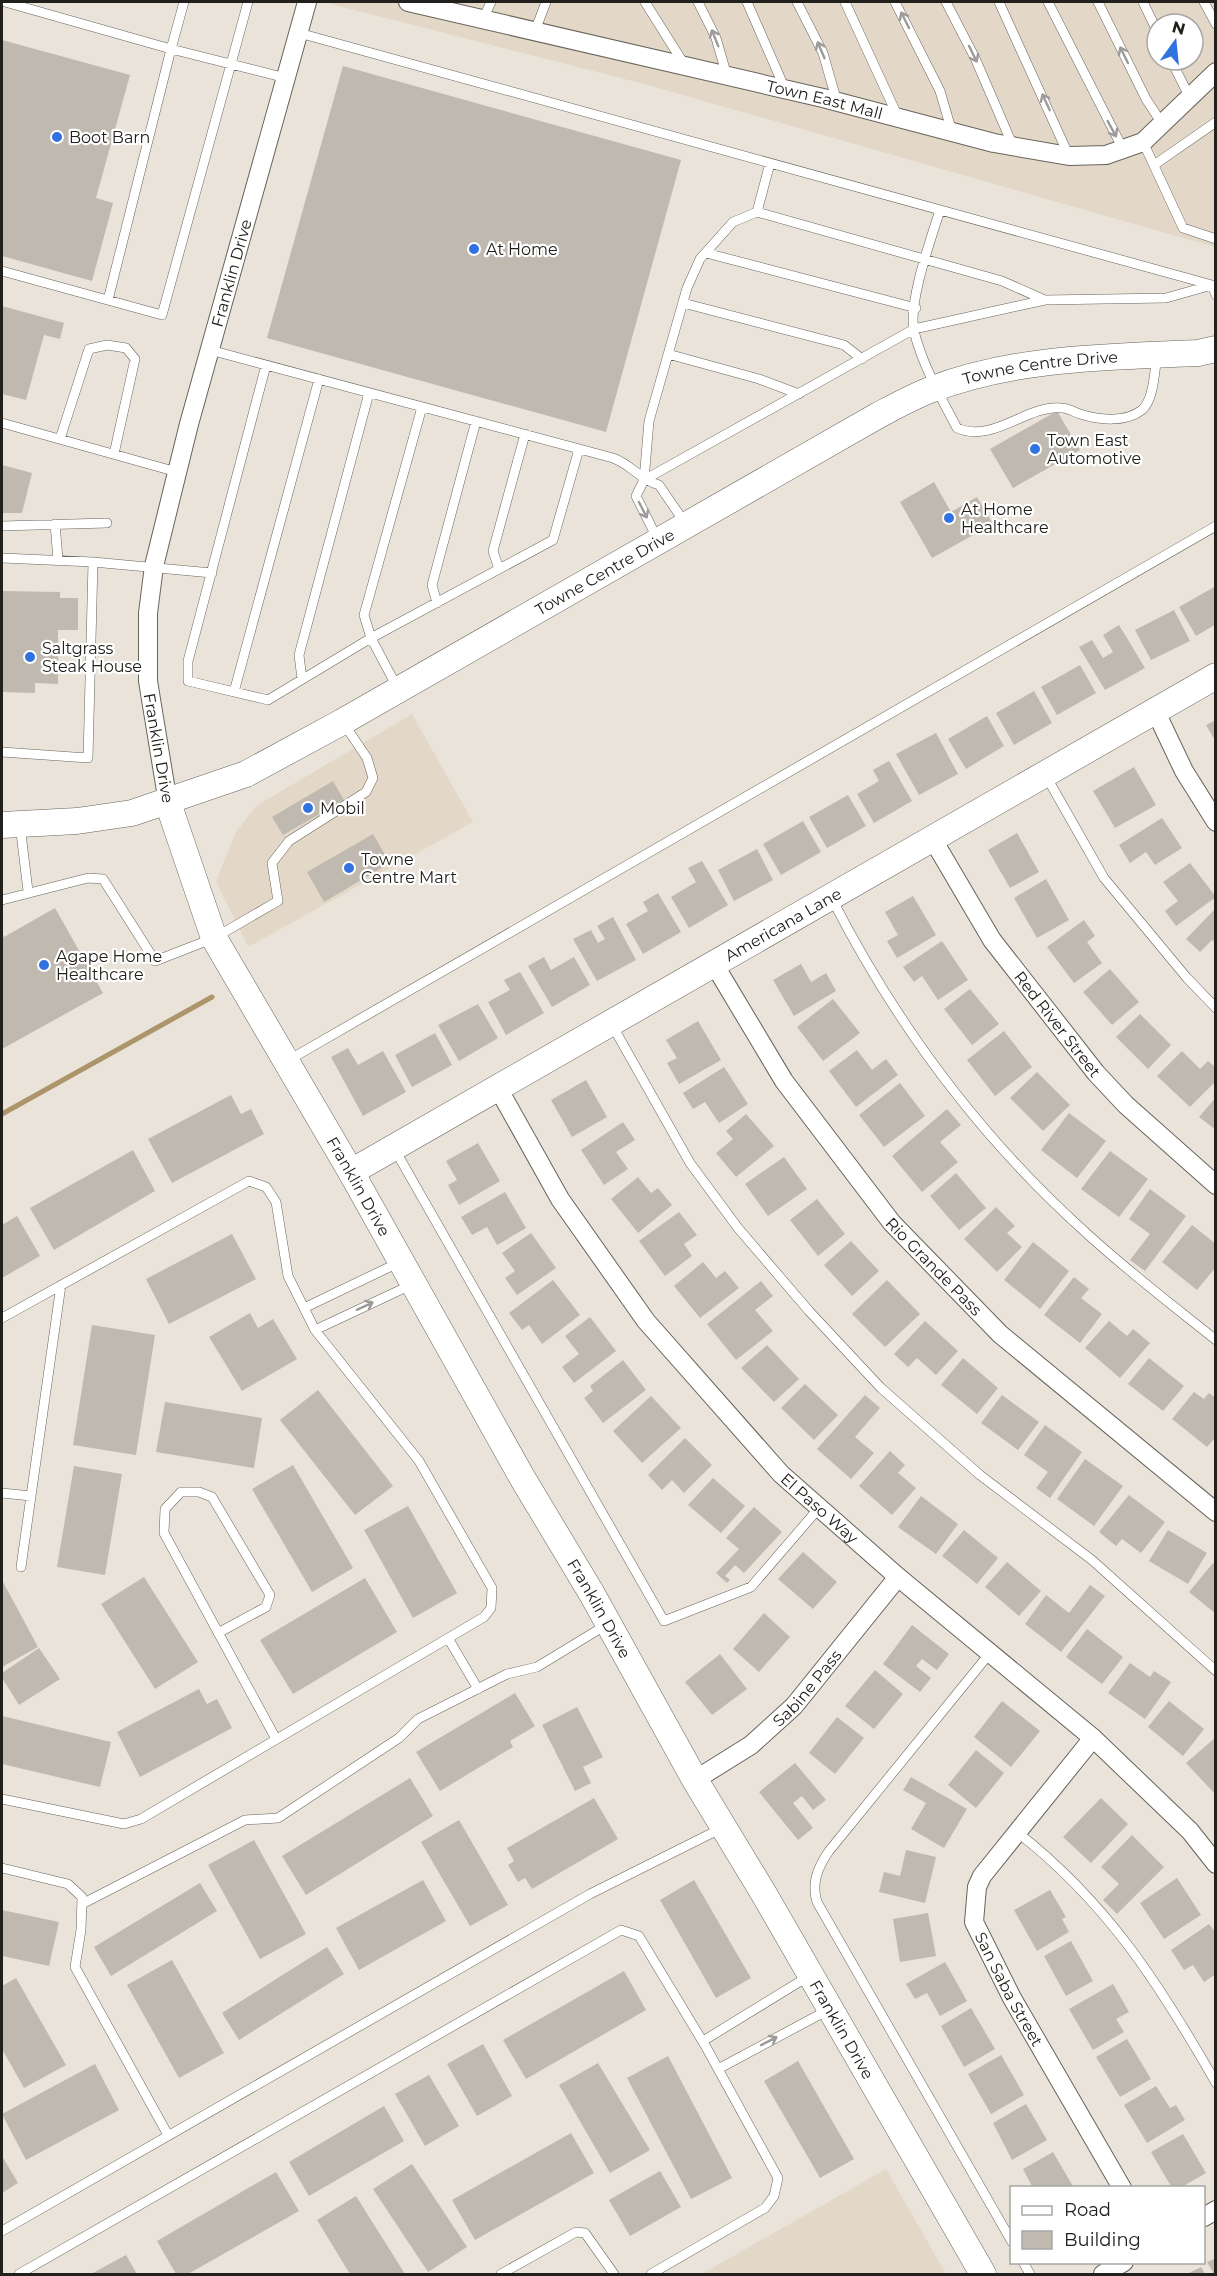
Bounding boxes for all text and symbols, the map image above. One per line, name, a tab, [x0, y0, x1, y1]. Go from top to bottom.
one-way arrow	[899, 12, 910, 30]
north arrow	[1145, 12, 1205, 72]
text: N	[1170, 17, 1187, 39]
one-way arrow	[709, 29, 720, 48]
one-way arrow	[815, 41, 826, 60]
one-way arrow	[967, 44, 979, 62]
one-way arrow	[1118, 47, 1130, 65]
street label: Town East Mall	[765, 76, 885, 123]
one-way arrow	[1039, 94, 1051, 112]
one-way arrow	[1107, 119, 1118, 137]
place label: Boot Barn	[69, 128, 150, 147]
marker: Boot Barn	[50, 130, 64, 144]
street label: Franklin Drive	[208, 217, 256, 329]
place label: At Home	[486, 240, 558, 259]
marker: At Home	[467, 242, 481, 256]
street label: Towne Centre Drive	[961, 347, 1118, 388]
place label: Town East Automotive	[1047, 431, 1141, 468]
marker: Town East Automotive	[1028, 442, 1042, 456]
place label: At Home Healthcare	[961, 500, 1049, 537]
one-way arrow	[638, 501, 649, 519]
marker: At Home Healthcare	[942, 511, 956, 525]
street label: Towne Centre Drive	[532, 525, 678, 619]
place label: Saltgrass Steak House	[42, 639, 142, 676]
marker: Saltgrass Steak House	[23, 650, 37, 664]
street label: Franklin Drive	[140, 692, 178, 804]
place label: Mobil	[320, 799, 365, 818]
marker: Mobil	[301, 801, 315, 815]
place label: Towne Centre Mart	[361, 850, 457, 887]
marker: Towne Centre Mart	[342, 861, 356, 875]
street label: Americana Lane	[722, 884, 845, 966]
place label: Agape Home Healthcare	[56, 947, 162, 984]
marker: Agape Home Healthcare	[37, 958, 51, 972]
street label: Red River Street	[1010, 968, 1105, 1082]
street label: Franklin Drive	[322, 1133, 394, 1240]
street label: Rio Grande Pass	[882, 1213, 986, 1320]
one-way arrow	[355, 1300, 373, 1312]
street label: El Paso Way	[777, 1469, 862, 1548]
street label: Franklin Drive	[563, 1556, 635, 1662]
street label: Sabine Pass	[769, 1646, 846, 1731]
street label: San Saba Street	[971, 1929, 1047, 2050]
street label: Franklin Drive	[806, 1977, 878, 2083]
one-way arrow	[760, 2034, 778, 2046]
legend	[1010, 2186, 1205, 2264]
text: Road	[1064, 2199, 1111, 2221]
text: Building	[1064, 2229, 1141, 2251]

